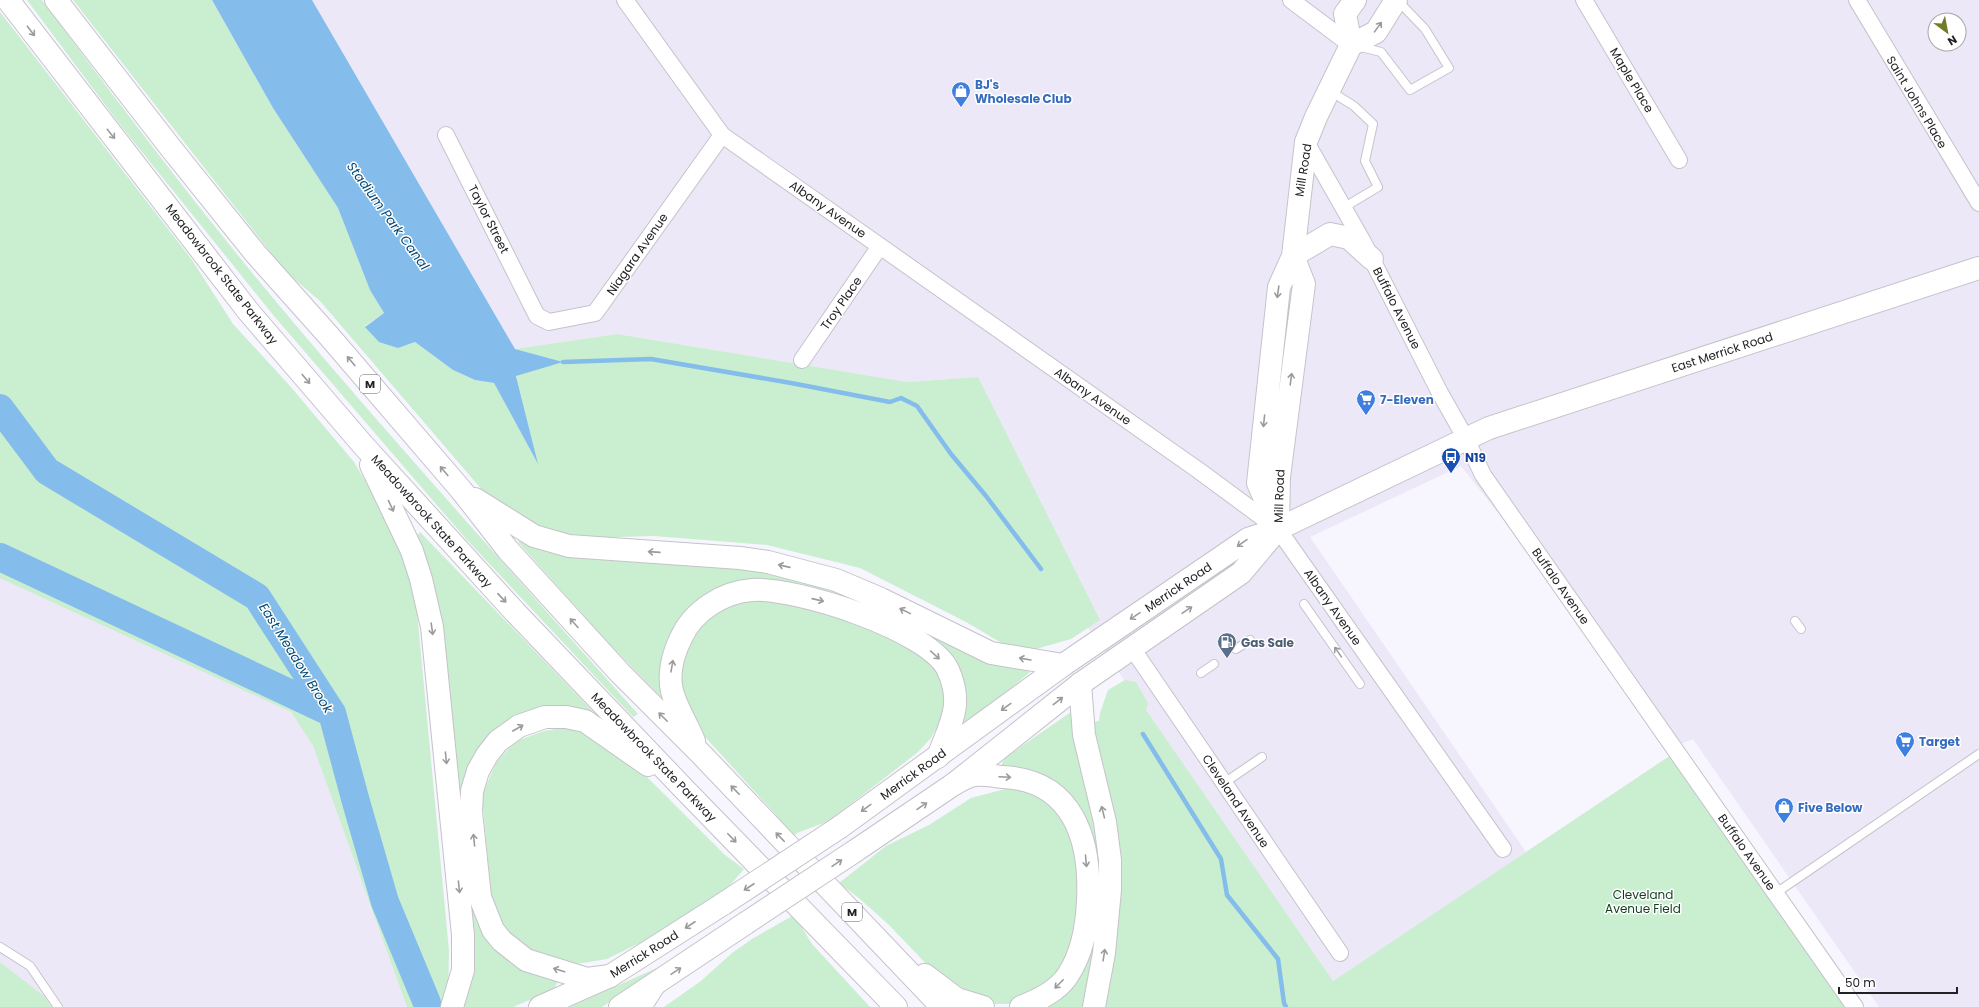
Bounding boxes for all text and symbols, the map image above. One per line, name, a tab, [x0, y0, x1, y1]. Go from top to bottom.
north arrow	[1927, 12, 1967, 52]
one-way arrow	[1374, 22, 1382, 33]
one-way arrow	[27, 26, 36, 37]
text: N	[1945, 32, 1960, 49]
street label: Maple Place	[1606, 44, 1658, 116]
street label: Saint Johns Place	[1883, 53, 1951, 151]
place label: BJ's Wholesale Club	[975, 76, 1072, 107]
shop icon: BJ's Wholesale Club	[950, 80, 972, 108]
one-way arrow	[107, 128, 115, 139]
street label: Mill Road	[1290, 142, 1316, 198]
water label: Stadium Park Canal	[342, 158, 434, 275]
street label: Albany Avenue	[786, 176, 870, 242]
street label: Taylor Street	[464, 182, 514, 256]
street label: Meadowbrook State Parkway	[162, 200, 282, 348]
street label: Niagara Avenue	[602, 210, 672, 298]
street label: Buffalo Avenue	[1369, 264, 1425, 352]
street label: Troy Place	[816, 273, 866, 333]
one-way arrow	[1274, 285, 1282, 298]
street label: East Merrick Road	[1669, 328, 1775, 376]
one-way arrow	[346, 356, 355, 366]
street label: Albany Avenue	[1051, 363, 1135, 429]
one-way arrow	[1287, 373, 1295, 386]
one-way arrow	[302, 374, 311, 385]
road number: M	[360, 375, 380, 393]
supermarket icon: 7-Eleven	[1355, 388, 1377, 416]
place label: 7-Eleven	[1380, 391, 1434, 408]
one-way arrow	[1261, 414, 1268, 427]
bus stop icon: N19	[1440, 446, 1462, 474]
place label: N19	[1465, 449, 1486, 466]
street label: Meadowbrook State Parkway	[368, 451, 497, 591]
one-way arrow	[440, 465, 449, 476]
street label: Mill Road	[1270, 469, 1288, 523]
one-way arrow	[388, 500, 395, 512]
one-way arrow	[1237, 539, 1248, 547]
street label: Buffalo Avenue	[1528, 544, 1594, 628]
one-way arrow	[648, 548, 661, 556]
street label: Merrick Road	[1141, 558, 1215, 616]
one-way arrow	[777, 561, 790, 569]
street label: Albany Avenue	[1300, 565, 1366, 649]
one-way arrow	[498, 593, 507, 603]
one-way arrow	[811, 597, 824, 604]
water label: East Meadow Brook	[254, 599, 338, 718]
one-way arrow	[1181, 606, 1192, 614]
one-way arrow	[899, 607, 911, 614]
one-way arrow	[1129, 613, 1141, 621]
one-way arrow	[570, 618, 579, 628]
one-way arrow	[428, 622, 436, 635]
fuel station icon: Gas Sale	[1216, 631, 1238, 659]
place label: Gas Sale	[1241, 634, 1295, 651]
one-way arrow	[1334, 647, 1342, 658]
one-way arrow	[929, 650, 940, 659]
one-way arrow	[1018, 655, 1031, 663]
one-way arrow	[668, 660, 676, 673]
street label: Meadowbrook State Parkway	[588, 689, 721, 826]
one-way arrow	[1053, 697, 1064, 705]
one-way arrow	[1000, 703, 1011, 711]
one-way arrow	[658, 712, 668, 722]
one-way arrow	[512, 723, 524, 731]
supermarket icon: Target	[1894, 730, 1916, 758]
place label: Target	[1919, 733, 1960, 750]
street label: Merrick Road	[877, 744, 949, 804]
one-way arrow	[442, 751, 449, 764]
street label: Cleveland Avenue	[1198, 751, 1274, 851]
one-way arrow	[998, 773, 1011, 780]
one-way arrow	[730, 785, 740, 795]
shop icon: Five Below	[1773, 796, 1795, 824]
place label: Five Below	[1798, 799, 1863, 816]
one-way arrow	[916, 801, 927, 810]
one-way arrow	[861, 804, 872, 812]
one-way arrow	[1098, 806, 1106, 819]
street label: Buffalo Avenue	[1714, 810, 1780, 894]
one-way arrow	[775, 832, 784, 842]
one-way arrow	[727, 833, 737, 843]
one-way arrow	[471, 834, 478, 847]
one-way arrow	[1083, 854, 1090, 867]
one-way arrow	[831, 859, 842, 867]
one-way arrow	[455, 880, 462, 893]
one-way arrow	[744, 883, 755, 891]
park label: Cleveland Avenue Field	[1605, 886, 1681, 917]
road number: M	[842, 903, 862, 921]
one-way arrow	[684, 922, 696, 930]
street label: Merrick Road	[607, 926, 681, 982]
one-way arrow	[1100, 949, 1108, 962]
one-way arrow	[553, 966, 566, 973]
one-way arrow	[670, 967, 681, 975]
scale bar	[1839, 969, 1957, 995]
text: 50 m	[1845, 974, 1876, 991]
one-way arrow	[1054, 979, 1064, 989]

